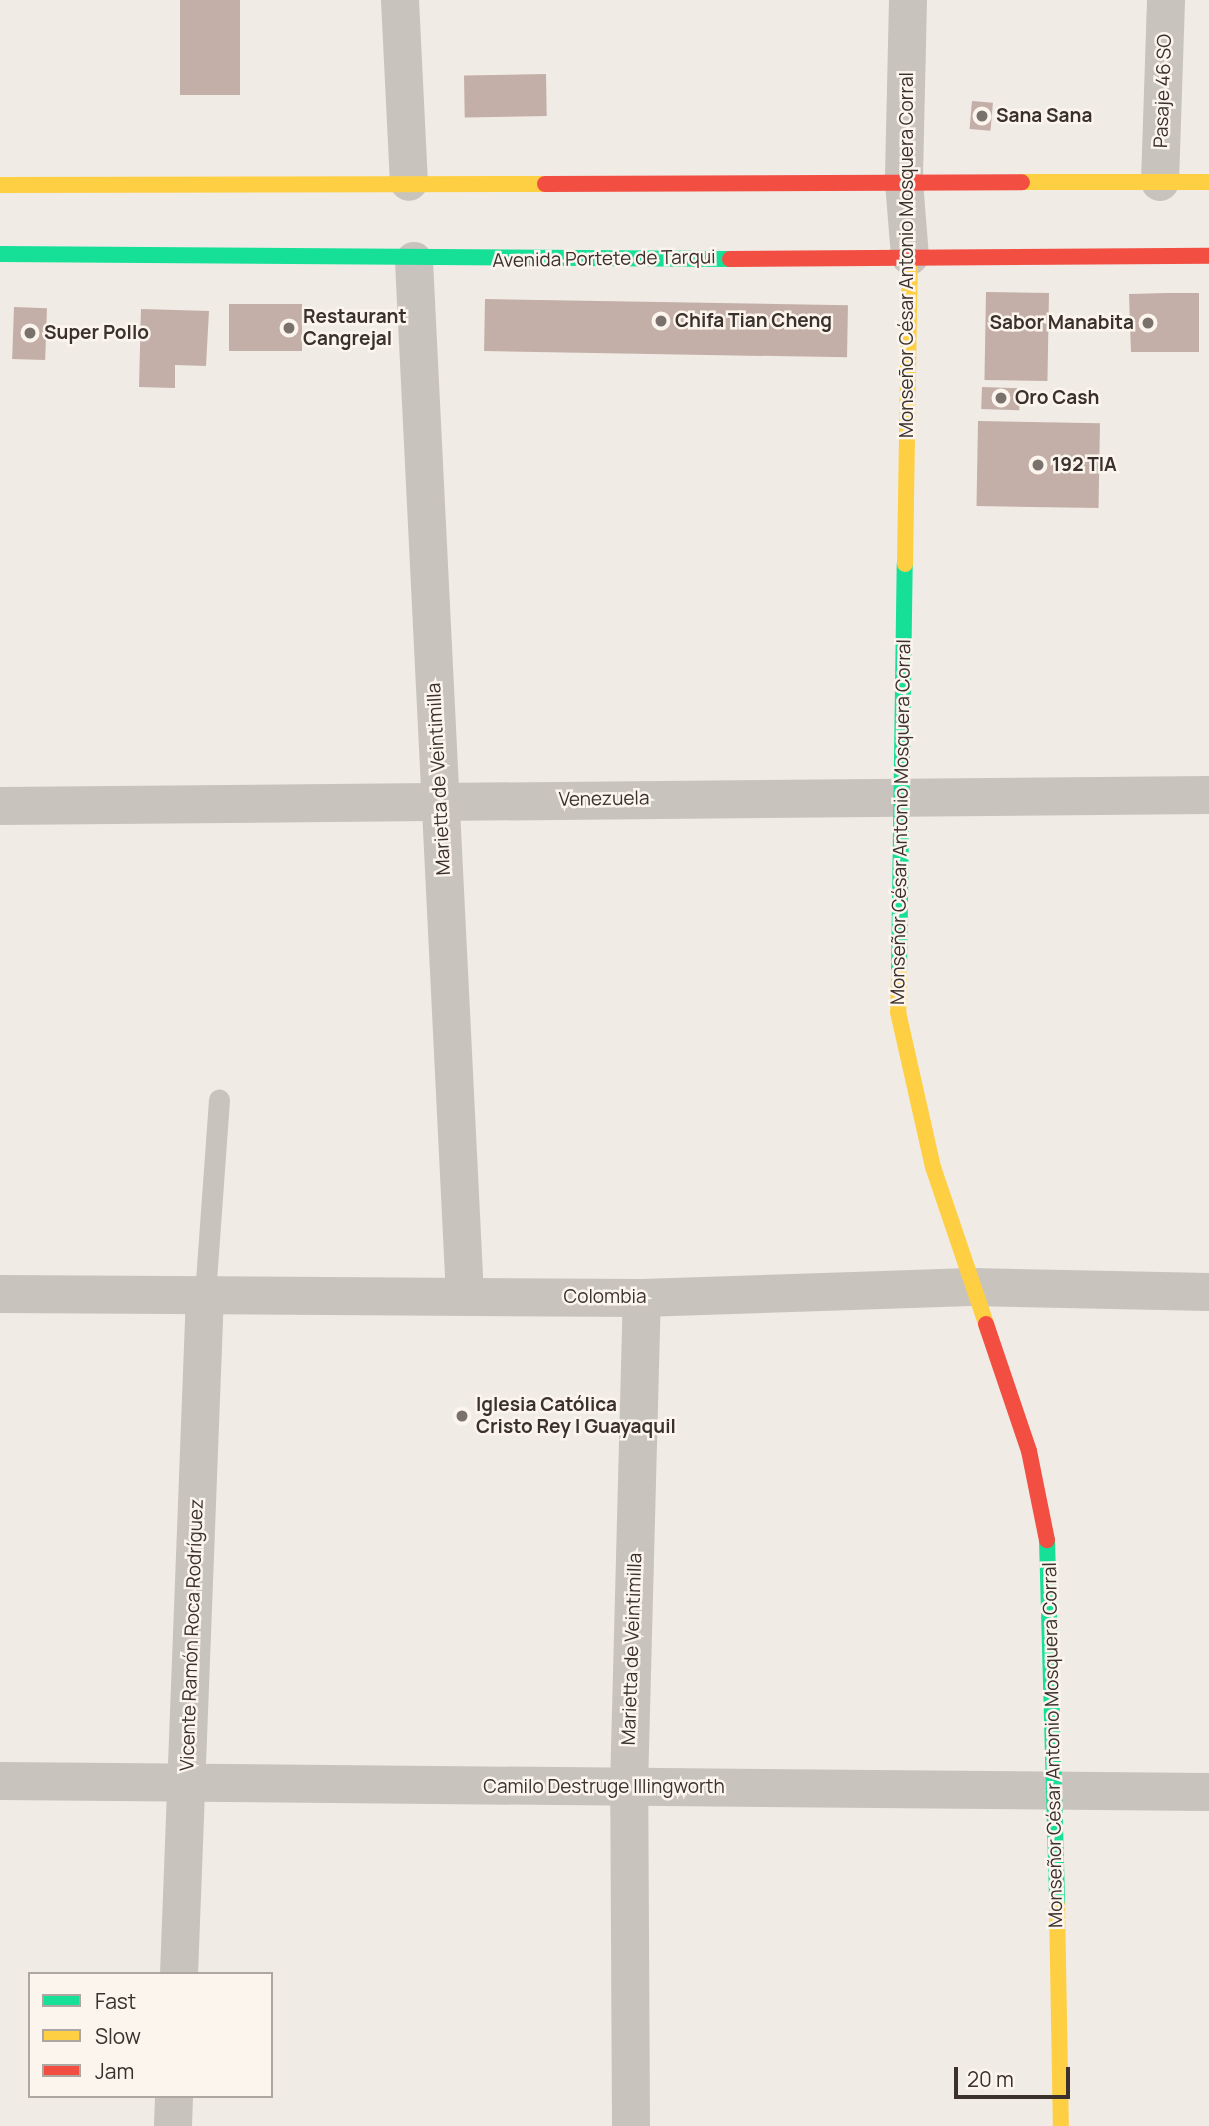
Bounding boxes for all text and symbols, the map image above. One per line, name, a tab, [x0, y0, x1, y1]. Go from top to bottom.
street label: Pasaje 46 SO	[1150, 34, 1176, 148]
street label: Monseñor César Antonio Mosquera Corral	[896, 72, 918, 438]
place label: Sana Sana	[996, 105, 1092, 127]
marker: Sana Sana	[974, 108, 990, 124]
street label: Avenida Portete de Tarqui	[492, 246, 716, 272]
place label: Restaurant Cangrejal	[303, 306, 407, 350]
place label: Chifa Tian Cheng	[675, 310, 832, 332]
place label: Sabor Manabita	[990, 312, 1134, 334]
marker: Chifa Tian Cheng	[653, 313, 669, 329]
marker: Sabor Manabita	[1140, 315, 1156, 331]
marker: Restaurant Cangrejal	[281, 320, 297, 336]
place label: Super Pollo	[44, 322, 149, 344]
marker: Super Pollo	[22, 325, 38, 341]
place label: Oro Cash	[1015, 387, 1099, 409]
marker: Oro Cash	[993, 390, 1009, 406]
place label: 192 TIA	[1052, 454, 1117, 476]
marker: 192 TIA	[1030, 457, 1046, 473]
street label: Monseñor César Antonio Mosquera Corral	[886, 639, 916, 1005]
street label: Marietta de Veintimilla	[423, 682, 455, 876]
street label: Venezuela	[558, 787, 650, 811]
street label: Colombia	[564, 1286, 646, 1308]
place label: Iglesia Católica Cristo Rey | Guayaquil	[476, 1394, 676, 1438]
marker: Iglesia Católica Cristo Rey | Guayaquil	[454, 1408, 470, 1424]
street label: Vicente Ramón Roca Rodríguez	[176, 1498, 208, 1772]
street label: Marietta de Veintimilla	[617, 1552, 647, 1746]
street label: Monseñor César Antonio Mosquera Corral	[1038, 1562, 1068, 1928]
street label: Camilo Destruge Illingworth	[483, 1776, 725, 1798]
legend	[28, 1972, 273, 2098]
text: Fast	[95, 1987, 136, 2015]
text: Slow	[95, 2022, 141, 2050]
scale bar	[957, 2052, 1072, 2096]
text: Jam	[95, 2057, 134, 2085]
text: 20 m	[967, 2065, 1014, 2093]

